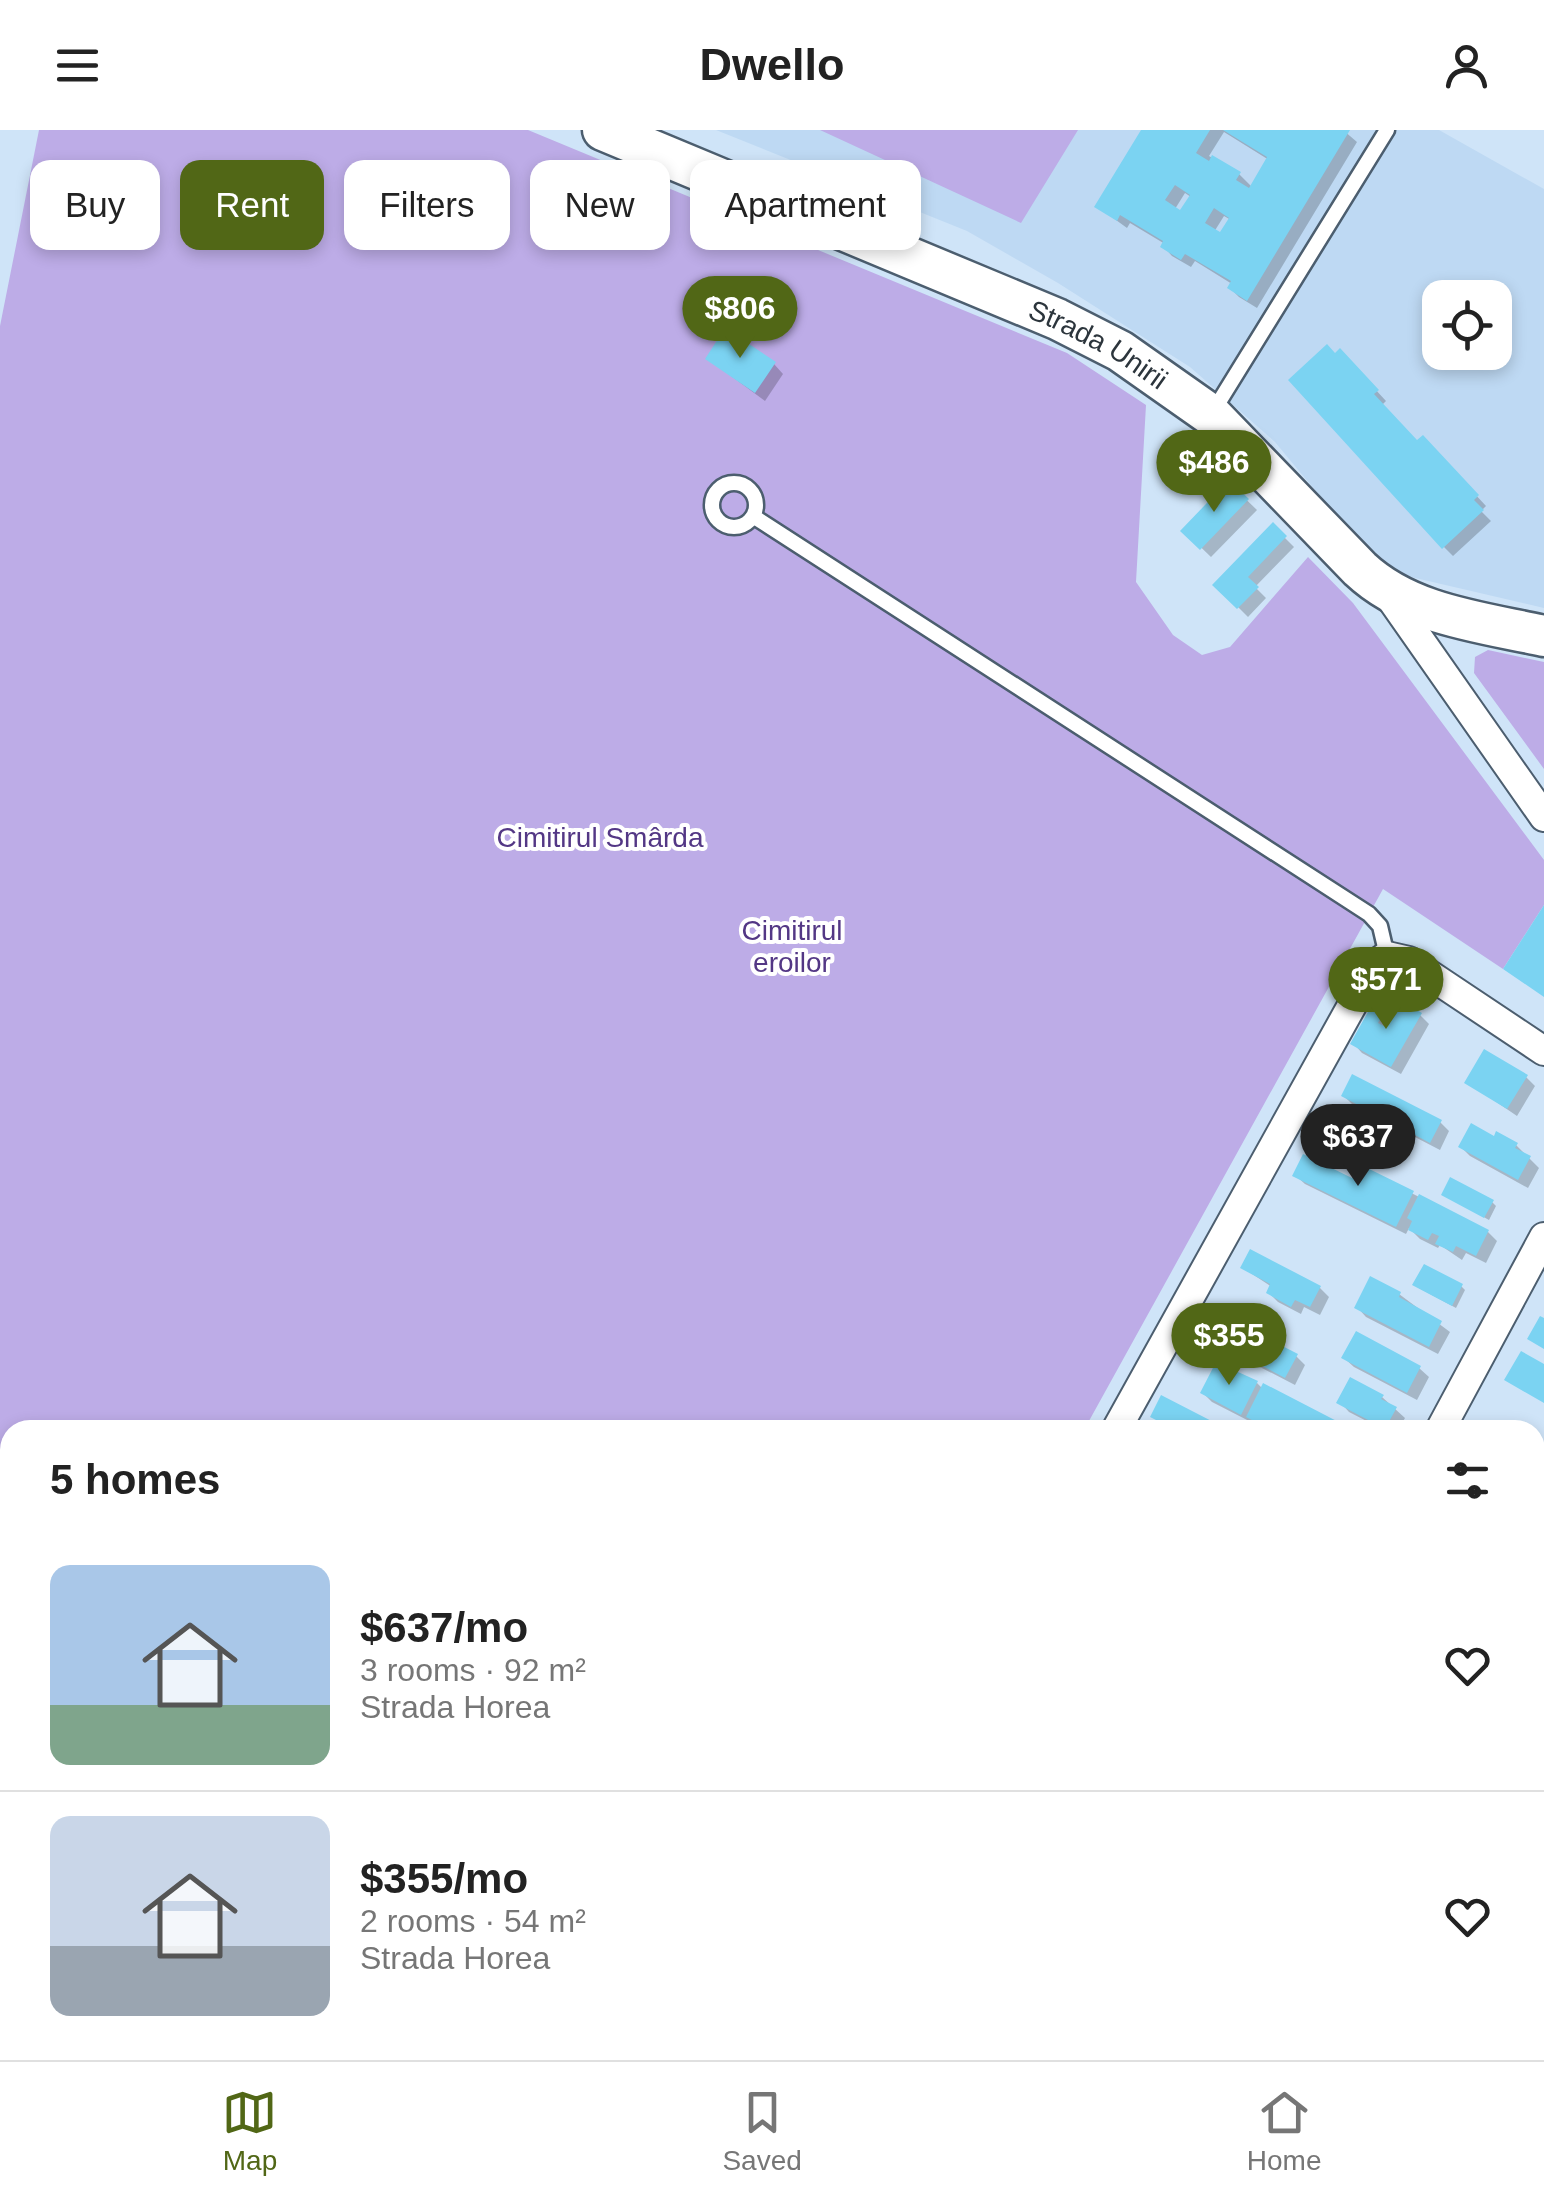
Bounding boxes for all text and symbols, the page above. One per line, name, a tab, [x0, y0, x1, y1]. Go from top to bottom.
icon: menu	[50, 38, 105, 93]
icon: person	[1439, 38, 1494, 93]
text: Dwello	[699, 39, 845, 90]
chip: Buy	[30, 160, 160, 250]
chip: Rent	[180, 160, 324, 250]
chip: Filters	[344, 160, 510, 250]
chip: New	[530, 160, 670, 250]
chip: Apartment	[690, 160, 921, 250]
pin: $806	[681, 276, 799, 361]
map controls	[1422, 280, 1512, 370]
button: locate	[1422, 280, 1512, 370]
text: $806	[704, 290, 776, 326]
street label: Strada Unirii	[1024, 294, 1174, 395]
pin: $486	[1155, 430, 1273, 515]
text: $486	[1178, 444, 1250, 480]
park label: Cimitirul Smârda	[497, 822, 704, 853]
park label: Cimitirul eroilor	[741, 915, 843, 978]
pin: $571	[1327, 947, 1445, 1032]
text: $571	[1350, 961, 1422, 997]
pin: $637	[1299, 1104, 1417, 1189]
text: $637	[1322, 1118, 1394, 1154]
pin: $355	[1170, 1303, 1288, 1388]
text: $355	[1193, 1317, 1265, 1353]
icon: filters	[1440, 1453, 1495, 1508]
text: 5 homes	[50, 1456, 220, 1503]
text: $637/mo	[360, 1604, 528, 1651]
icon: home	[130, 1605, 250, 1725]
icon: heart	[1440, 1638, 1495, 1693]
text: 3 rooms · 92 m²	[360, 1652, 586, 1688]
text: Strada Horea	[360, 1689, 550, 1725]
text: $355/mo	[360, 1855, 528, 1902]
icon: home	[130, 1856, 250, 1976]
icon: heart	[1440, 1889, 1495, 1944]
text: 2 rooms · 54 m²	[360, 1903, 586, 1939]
text: Strada Horea	[360, 1940, 550, 1976]
tab: Map	[222, 2085, 277, 2177]
tab: Saved	[722, 2085, 802, 2177]
tab: Home	[1247, 2085, 1321, 2177]

